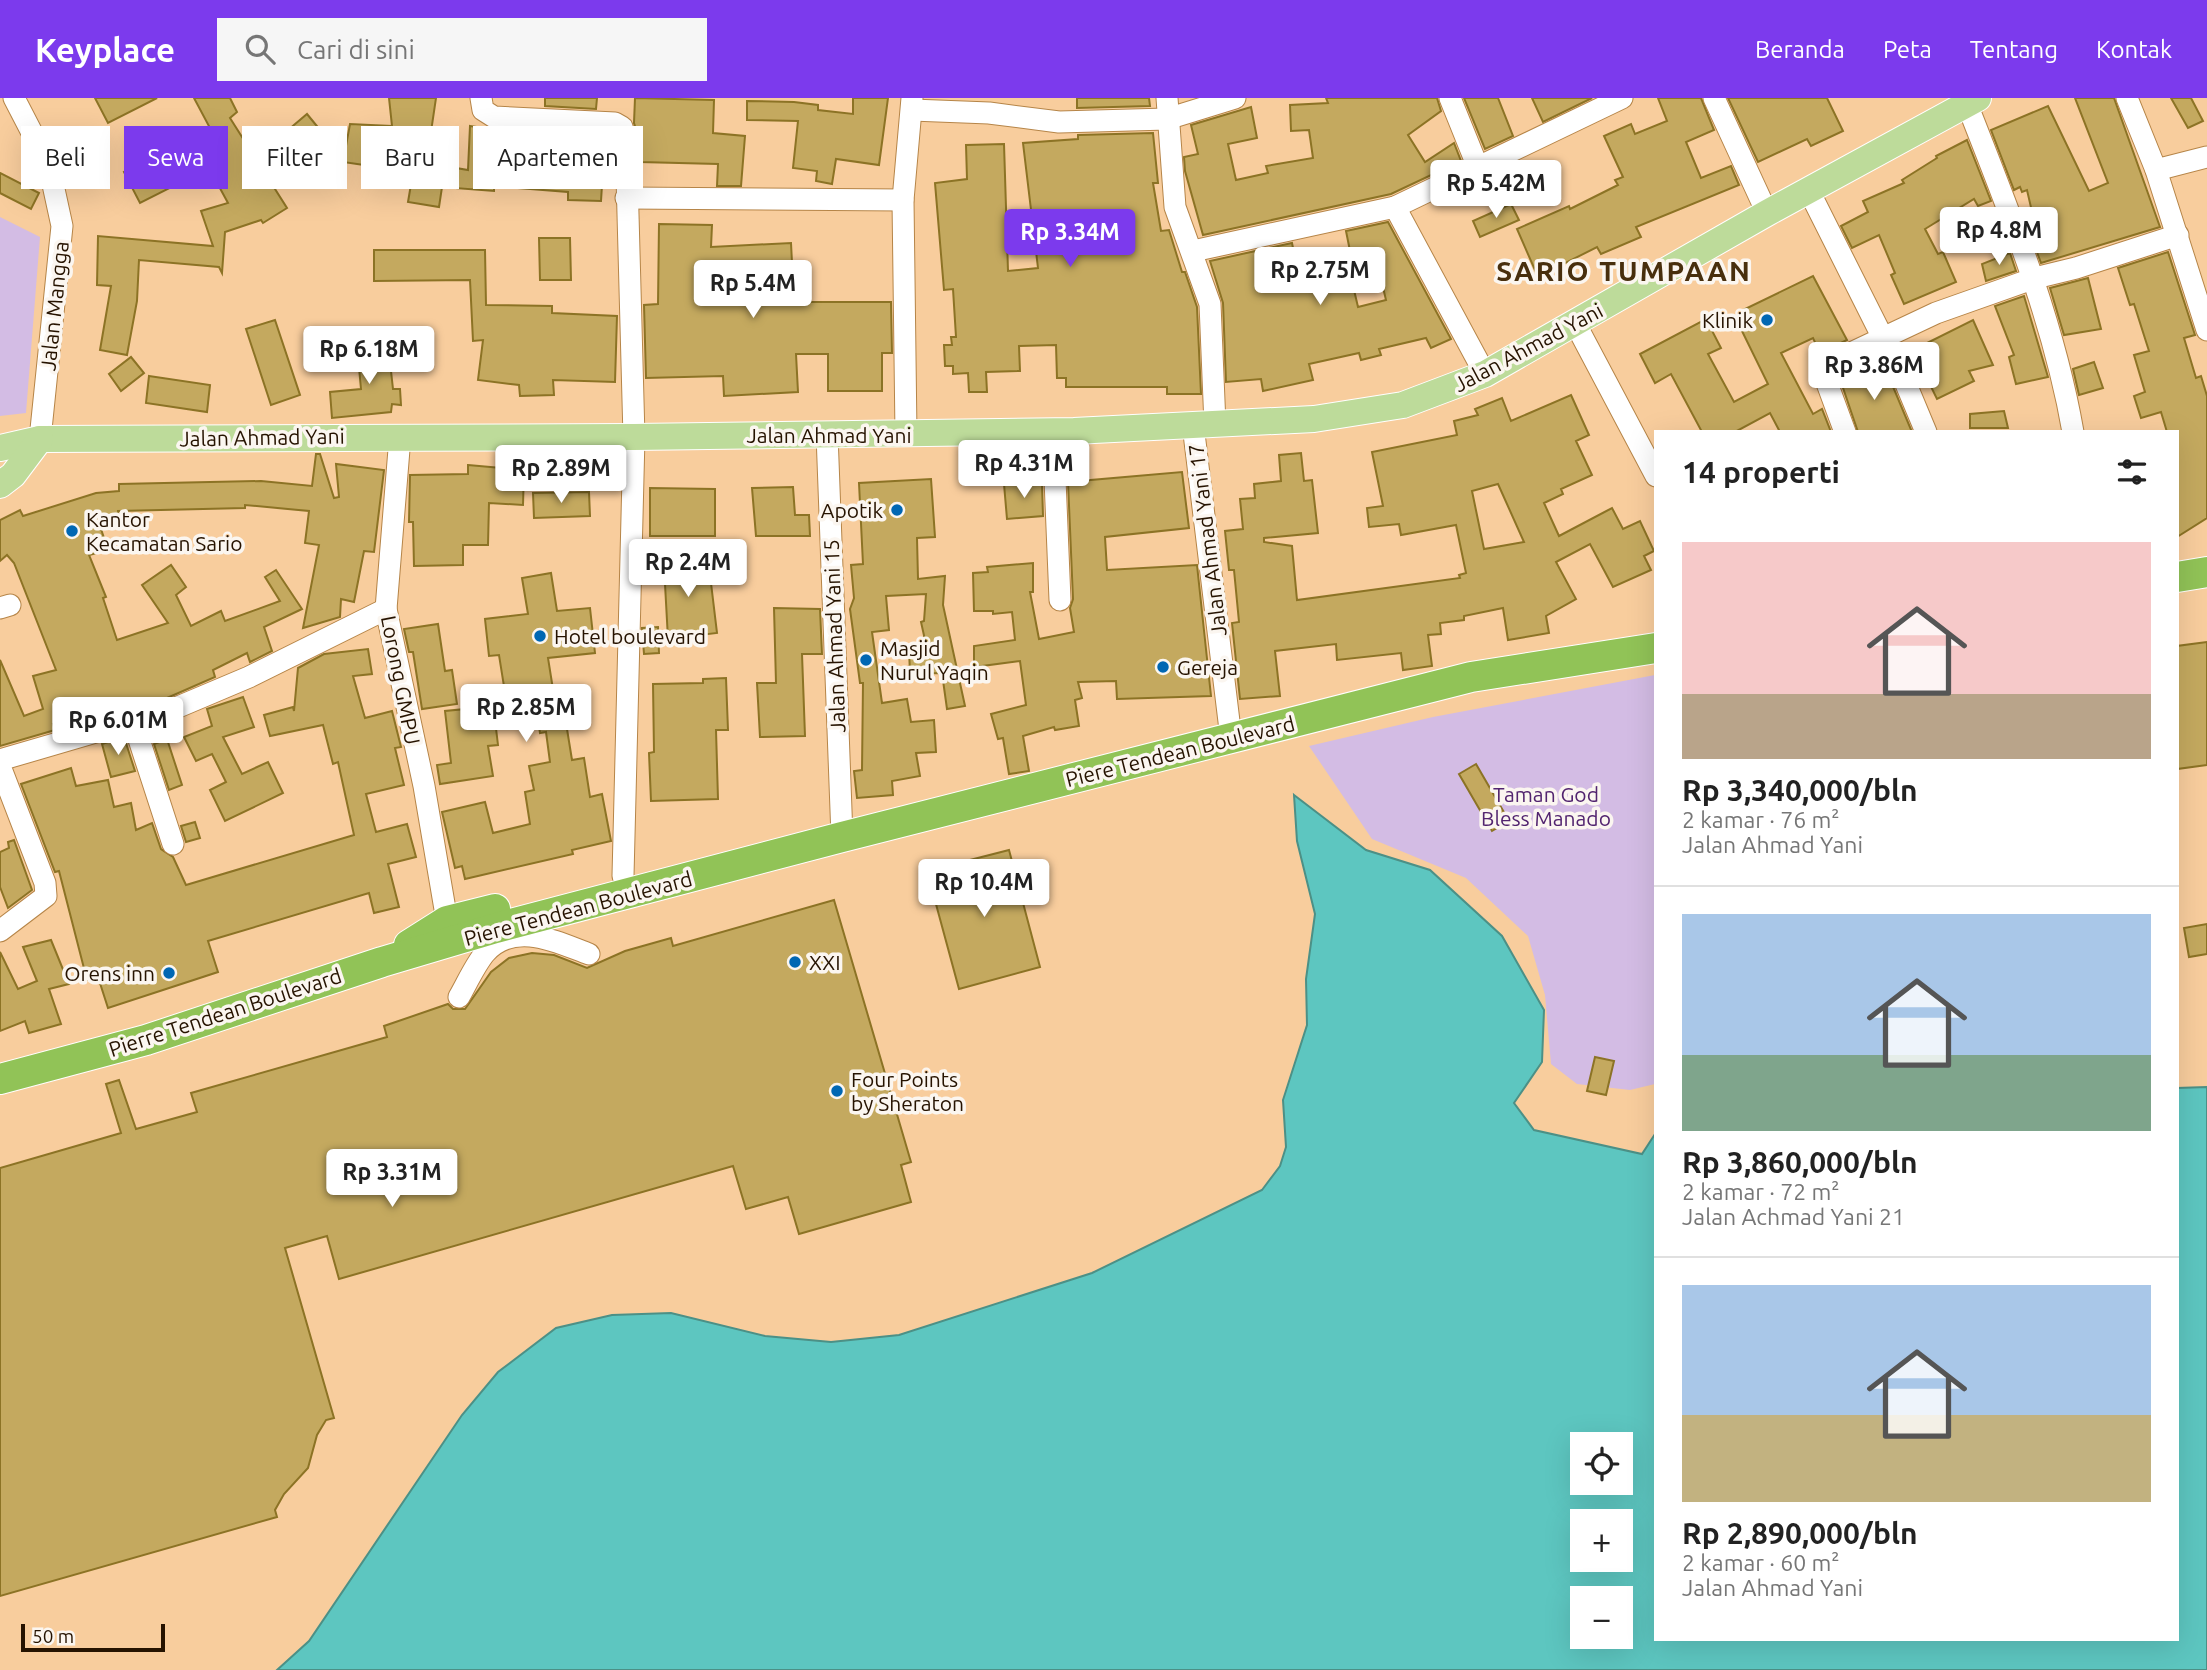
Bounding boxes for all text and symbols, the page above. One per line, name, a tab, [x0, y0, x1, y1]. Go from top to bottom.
search box	[217, 18, 707, 81]
icon: search	[241, 30, 279, 68]
text: Keyplace	[35, 31, 175, 68]
text: Cari di sini	[297, 35, 415, 64]
text: Beranda	[1755, 36, 1845, 63]
text: Peta	[1883, 36, 1932, 63]
text: Tentang	[1970, 36, 2058, 63]
text: Kontak	[2096, 36, 2172, 63]
chip: Beli	[21, 126, 110, 189]
chip: Sewa	[124, 126, 228, 189]
chip: Filter	[242, 126, 347, 189]
chip: Baru	[361, 126, 459, 189]
chip: Apartemen	[473, 126, 643, 189]
pin: Rp 5.42M	[1424, 160, 1568, 220]
text: Rp 5.42M	[1446, 170, 1546, 195]
pin: Rp 4.8M	[1934, 208, 2064, 267]
pin: Rp 3.34M	[998, 209, 1142, 269]
text: Rp 4.8M	[1956, 217, 2042, 242]
text: Rp 3.34M	[1020, 219, 1120, 244]
street label: Jalan Mangga	[35, 240, 73, 372]
pin: Rp 2.75M	[1248, 248, 1392, 307]
district label: SARIO TUMPAAN	[1496, 255, 1752, 286]
text: Rp 2.75M	[1270, 257, 1370, 282]
pin: Rp 5.4M	[688, 260, 818, 320]
text: Rp 5.4M	[710, 270, 796, 295]
street label: Jalan Ahmad Yani	[1449, 298, 1607, 396]
place label: Klinik	[1702, 308, 1753, 332]
marker: Klinik	[1759, 312, 1775, 328]
pin: Rp 6.18M	[297, 327, 441, 386]
text: Rp 6.18M	[319, 336, 419, 361]
pin: Rp 3.86M	[1802, 342, 1946, 402]
text: Rp 3.86M	[1824, 352, 1924, 377]
street label: Jalan Ahmad Yani	[746, 423, 912, 447]
street label: Jalan Ahmad Yani	[179, 424, 345, 450]
pin: Rp 4.31M	[952, 440, 1096, 500]
street label: Jalan Ahmad Yani 17	[1183, 442, 1231, 638]
pin: Rp 2.89M	[489, 446, 633, 505]
text: Rp 4.31M	[974, 450, 1074, 475]
icon: filters	[2113, 453, 2151, 491]
text: Rp 2.89M	[511, 455, 611, 480]
text: 14 properti	[1682, 455, 1840, 489]
place label: Apotik	[821, 498, 883, 522]
marker: Apotik	[889, 502, 905, 518]
place label: Kantor Kecamatan Sario	[86, 507, 243, 555]
marker: Kantor Kecamatan Sario	[64, 523, 80, 539]
street label: Jalan Ahmad Yani 15	[819, 539, 849, 733]
pin: Rp 2.4M	[623, 540, 753, 599]
text: Rp 2.4M	[645, 549, 731, 574]
icon: home	[1854, 588, 1980, 714]
street label: Lorong GMPU	[377, 613, 425, 747]
place label: Hotel boulevard	[554, 624, 706, 648]
marker: Hotel boulevard	[532, 628, 548, 644]
place label: Masjid Nurul Yaqin	[880, 636, 989, 684]
marker: Masjid Nurul Yaqin	[858, 652, 874, 668]
place label: Gereja	[1177, 655, 1238, 679]
marker: Gereja	[1155, 659, 1171, 675]
pin: Rp 2.85M	[454, 684, 598, 744]
text: Rp 2.85M	[476, 694, 576, 719]
pin: Rp 6.01M	[46, 698, 190, 757]
text: Rp 6.01M	[68, 707, 168, 732]
street label: Piere Tendean Boulevard	[1063, 711, 1297, 791]
text: Rp 3,340,000/bln	[1682, 773, 1918, 807]
park label: Taman God Bless Manado	[1481, 782, 1611, 830]
text: 2 kamar · 76 m²	[1682, 807, 1840, 832]
text: Jalan Ahmad Yani	[1682, 832, 1863, 857]
pin: Rp 10.4M	[912, 860, 1056, 919]
street label: Piere Tendean Boulevard	[461, 866, 695, 950]
text: Rp 10.4M	[934, 869, 1034, 894]
place label: XXI	[809, 950, 841, 974]
marker: XXI	[787, 954, 803, 970]
icon: home	[1854, 960, 1980, 1086]
place label: Orens inn	[64, 961, 155, 985]
street label: Pierre Tendean Boulevard	[106, 963, 344, 1061]
marker: Orens inn	[161, 965, 177, 981]
place label: Four Points by Sheraton	[851, 1067, 964, 1115]
marker: Four Points by Sheraton	[829, 1083, 845, 1099]
text: Rp 3,860,000/bln	[1682, 1145, 1918, 1179]
pin: Rp 3.31M	[320, 1150, 464, 1209]
text: Rp 3.31M	[342, 1159, 442, 1184]
text: 2 kamar · 72 m²	[1682, 1179, 1840, 1204]
text: Jalan Achmad Yani 21	[1682, 1204, 1905, 1229]
icon: home	[1854, 1331, 1980, 1457]
map controls	[1570, 1432, 1633, 1649]
button: locate	[1570, 1432, 1633, 1495]
button: +	[1570, 1509, 1633, 1572]
text: Rp 2,890,000/bln	[1682, 1516, 1918, 1550]
text: 2 kamar · 60 m²	[1682, 1550, 1840, 1575]
text: Jalan Ahmad Yani	[1682, 1575, 1863, 1600]
button: −	[1570, 1586, 1633, 1649]
scale bar	[21, 1621, 164, 1653]
text: 50 m	[32, 1625, 74, 1647]

